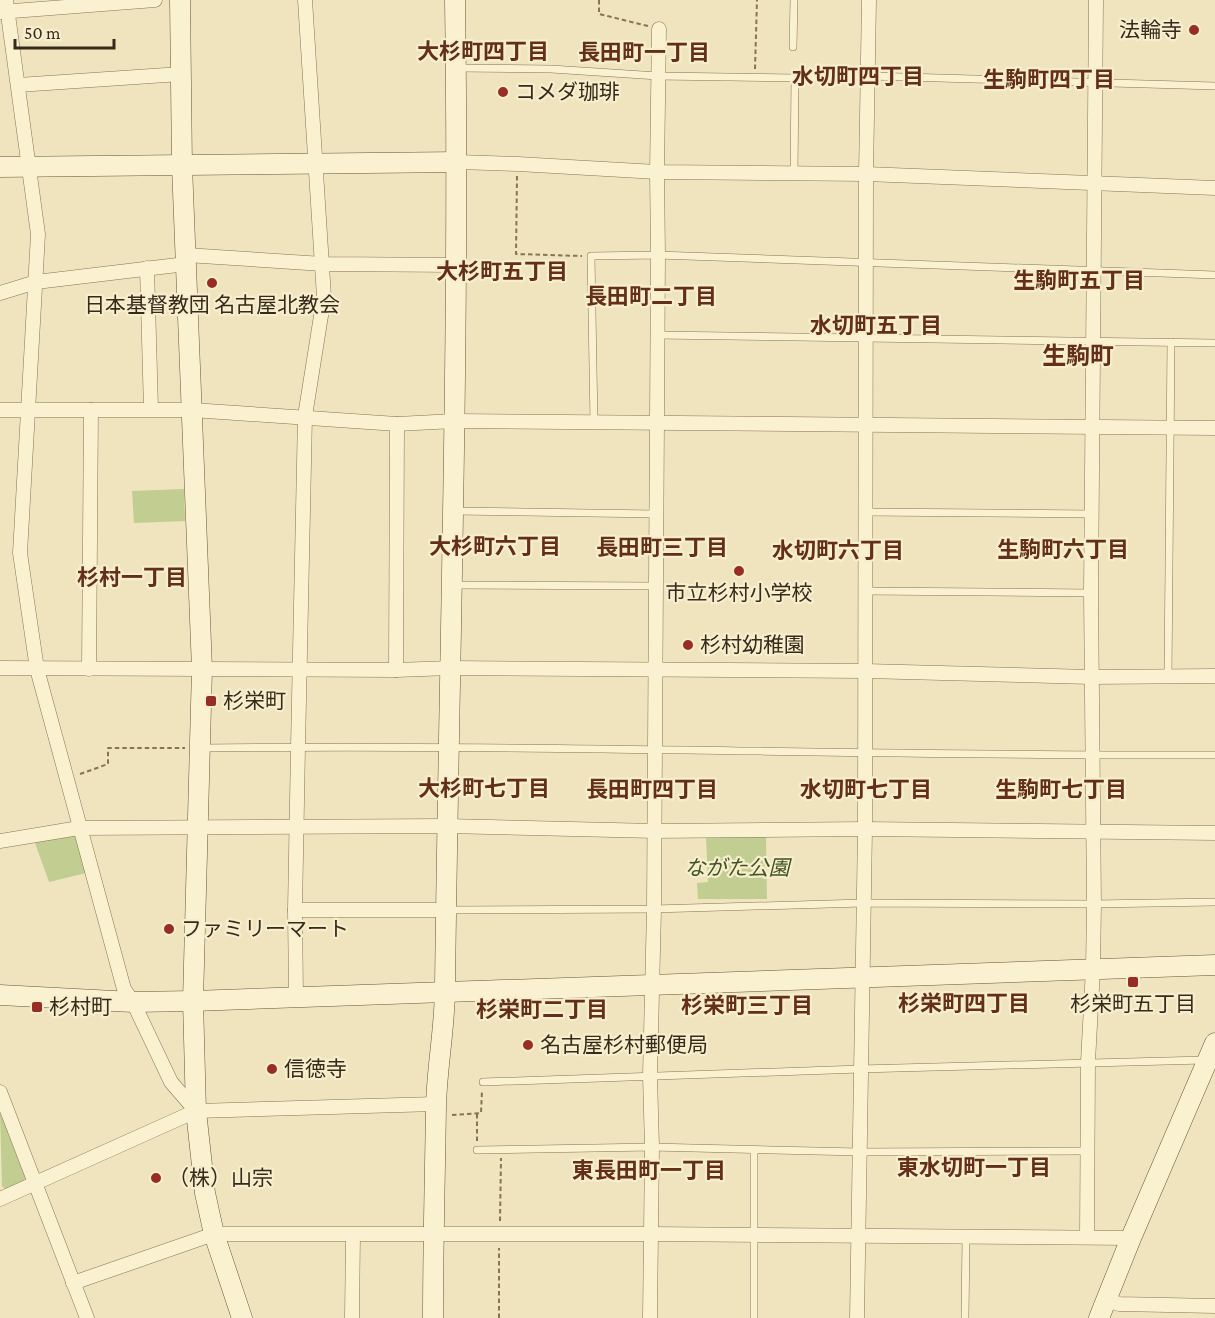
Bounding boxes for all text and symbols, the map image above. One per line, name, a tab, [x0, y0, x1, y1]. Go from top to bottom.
scale bar	[15, 12, 114, 50]
place label: 法輪寺	[1119, 18, 1182, 42]
text: 50 m	[24, 23, 61, 43]
marker: 法輪寺	[1187, 23, 1201, 37]
district label: 大杉町四丁目	[417, 39, 549, 64]
district label: 長田町一丁目	[578, 40, 710, 65]
district label: 水切町四丁目	[792, 64, 924, 89]
district label: 生駒町四丁目	[983, 67, 1115, 92]
place label: コメダ珈琲	[515, 80, 620, 104]
marker: コメダ珈琲	[496, 85, 510, 99]
district label: 大杉町五丁目	[436, 259, 568, 284]
district label: 生駒町五丁目	[1013, 268, 1145, 293]
marker: 日本基督教団 名古屋北教会	[205, 276, 219, 290]
district label: 長田町二丁目	[585, 284, 717, 309]
place label: 日本基督教団 名古屋北教会	[84, 293, 340, 317]
district label: 水切町五丁目	[810, 313, 942, 338]
district label: 生駒町	[1042, 342, 1114, 369]
district label: 大杉町六丁目	[429, 534, 561, 559]
district label: 長田町三丁目	[596, 535, 728, 560]
district label: 生駒町六丁目	[997, 537, 1129, 562]
district label: 水切町六丁目	[772, 538, 904, 563]
marker: 市立杉村小学校	[732, 564, 746, 578]
district label: 杉村一丁目	[77, 565, 187, 590]
place label: 市立杉村小学校	[666, 581, 813, 605]
place label: 杉村幼稚園	[700, 633, 805, 657]
marker: 杉村幼稚園	[681, 638, 695, 652]
place label: 杉栄町	[223, 689, 286, 713]
marker: 杉栄町	[204, 694, 218, 708]
district label: 大杉町七丁目	[418, 776, 550, 801]
district label: 長田町四丁目	[586, 777, 718, 802]
district label: 水切町七丁目	[800, 777, 932, 802]
district label: 生駒町七丁目	[995, 777, 1127, 802]
park label: ながた公園	[685, 856, 792, 880]
place label: ファミリーマート	[181, 917, 349, 941]
marker: ファミリーマート	[162, 922, 176, 936]
marker: 杉栄町五丁目	[1126, 975, 1140, 989]
district label: 杉栄町四丁目	[898, 991, 1030, 1016]
place label: 杉栄町五丁目	[1070, 992, 1196, 1016]
district label: 杉栄町三丁目	[681, 993, 813, 1018]
place label: 杉村町	[49, 995, 112, 1019]
district label: 杉栄町二丁目	[476, 997, 608, 1022]
marker: 杉村町	[30, 1000, 44, 1014]
place label: 名古屋杉村郵便局	[540, 1033, 708, 1057]
marker: 名古屋杉村郵便局	[521, 1038, 535, 1052]
place label: 信徳寺	[284, 1057, 347, 1081]
marker: 信徳寺	[265, 1062, 279, 1076]
district label: 東水切町一丁目	[897, 1155, 1051, 1180]
district label: 東長田町一丁目	[572, 1158, 726, 1183]
place label: （株）山宗	[168, 1166, 273, 1190]
marker: （株）山宗	[149, 1171, 163, 1185]

